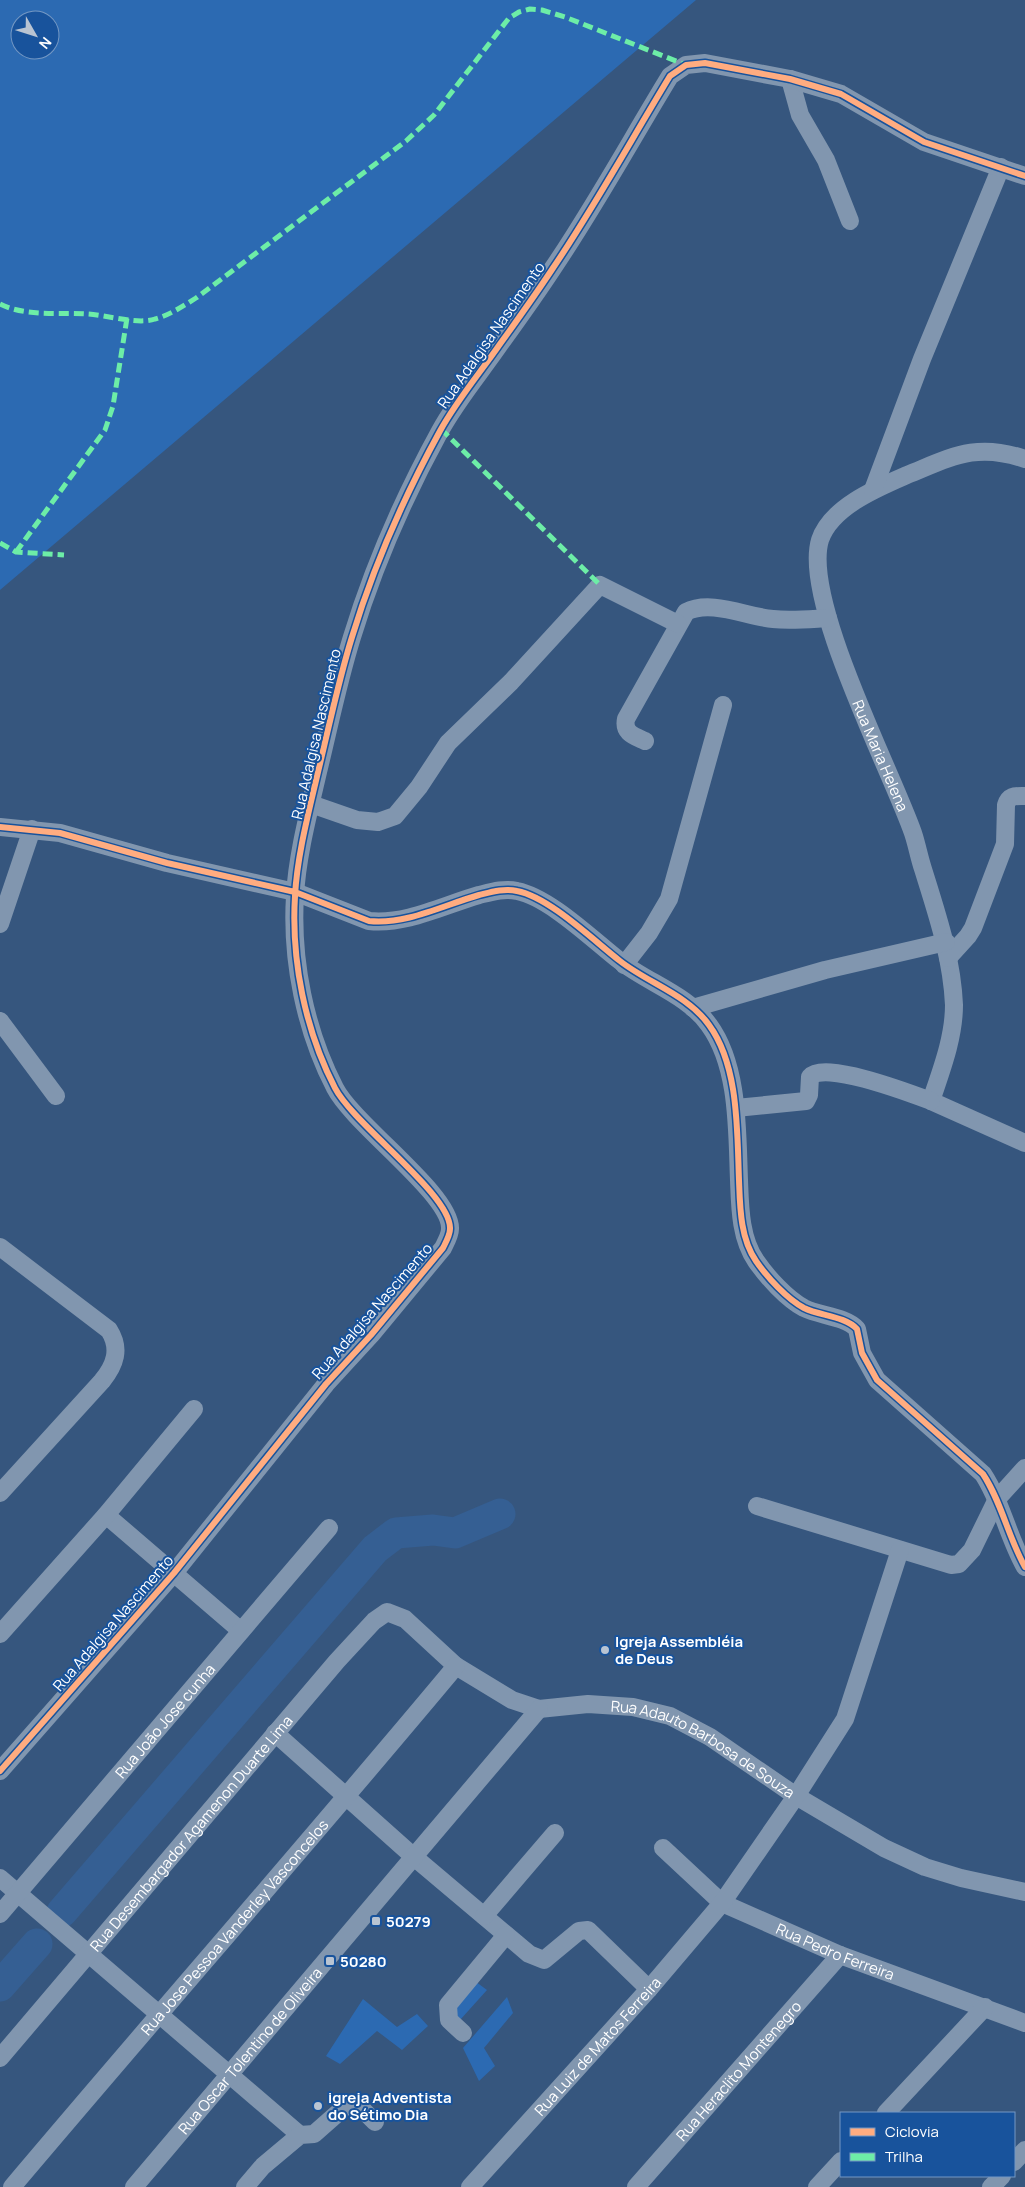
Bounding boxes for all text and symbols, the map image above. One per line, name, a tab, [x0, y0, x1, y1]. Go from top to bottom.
north arrow	[10, 10, 60, 60]
text: N	[35, 34, 56, 53]
street label: Rua Adalgisa Nascimento	[432, 257, 550, 412]
street label: Rua Adalgisa Nascimento	[286, 647, 346, 821]
street label: Rua Maria Helena	[848, 697, 914, 814]
street label: Rua Adalgisa Nascimento	[307, 1238, 437, 1384]
street label: Rua Adalgisa Nascimento	[48, 1550, 178, 1696]
place label: Igreja Assembléia de Deus	[615, 1631, 743, 1669]
marker: Igreja Assembléia de Deus	[599, 1644, 611, 1656]
street label: Rua João Jose cunha	[110, 1659, 220, 1783]
street label: Rua Adauto Barbosa de Souza	[610, 1695, 799, 1803]
street label: Rua Desembargador Agamenon Duarte Lima	[85, 1711, 297, 1956]
street label: Rua Jose Pessoa Vanderley Vasconcelos	[136, 1814, 333, 2039]
place label: 50279	[386, 1911, 431, 1932]
marker: 50279	[370, 1915, 382, 1927]
street label: Rua Pedro Ferreira	[773, 1918, 898, 1985]
place label: 50280	[340, 1951, 387, 1972]
marker: 50280	[324, 1955, 336, 1967]
street label: Rua Oscar Tolentino de Oliveira	[173, 1962, 327, 2138]
street label: Rua Luiz de Matos Ferreira	[529, 1972, 666, 2120]
street label: Rua Heraclito Montenegro	[671, 1996, 806, 2145]
place label: igreja Adventista do Sétimo Dia	[328, 2087, 452, 2125]
marker: igreja Adventista do Sétimo Dia	[312, 2100, 324, 2112]
legend	[840, 2112, 1015, 2177]
text: Ciclovia	[885, 2121, 939, 2142]
text: Trilha	[885, 2146, 923, 2167]

